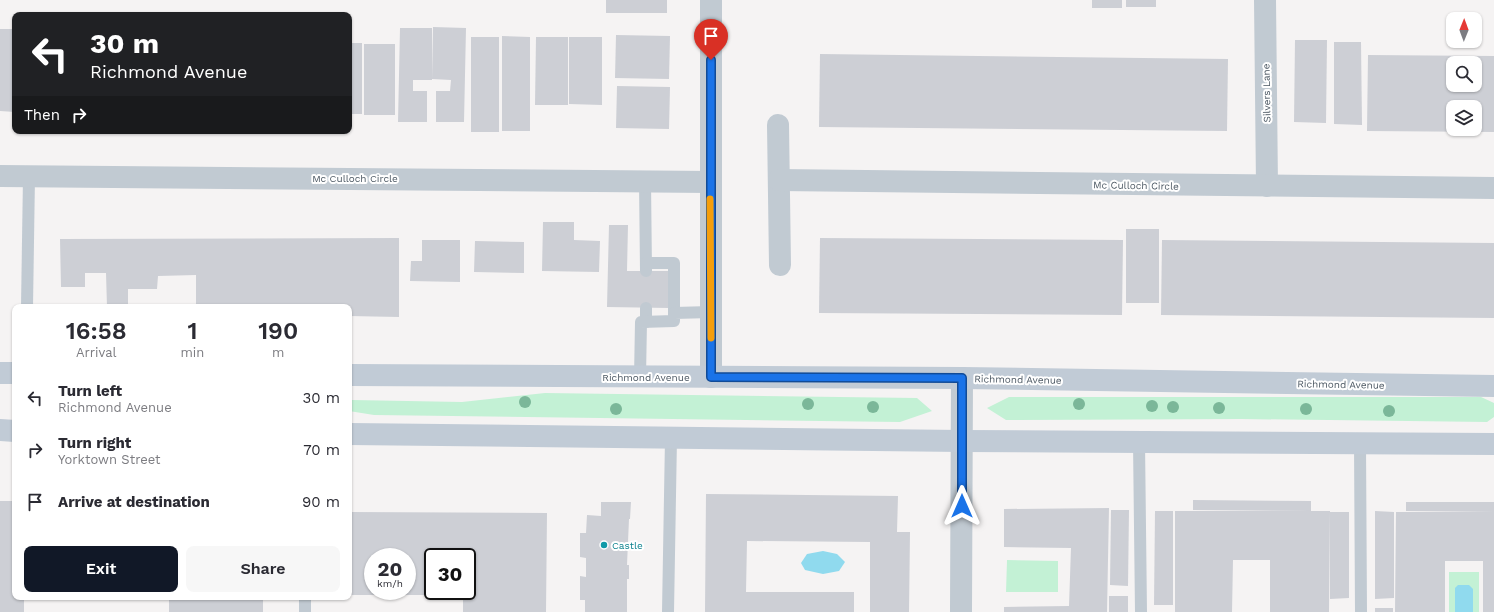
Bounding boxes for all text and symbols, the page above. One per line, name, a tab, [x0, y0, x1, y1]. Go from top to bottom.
north arrow	[1446, 12, 1482, 48]
map controls	[1446, 12, 1482, 136]
pin	[694, 19, 728, 60]
icon: arrive	[700, 25, 722, 47]
text: 30 m	[90, 27, 159, 60]
icon: left	[24, 28, 76, 80]
button: search	[1446, 56, 1482, 92]
text: Richmond Avenue	[90, 61, 247, 82]
street label: Silvers Lane	[1260, 63, 1273, 123]
button: layers	[1446, 100, 1482, 136]
icon: right	[68, 104, 90, 126]
text: Then	[24, 106, 60, 124]
street label: Mc Culloch Circle	[312, 173, 398, 184]
street label: Mc Culloch Circle	[1093, 179, 1179, 192]
text: 16:58	[66, 317, 127, 345]
text: 1	[187, 317, 197, 345]
text: 190	[258, 317, 298, 345]
text: Arrival	[76, 345, 117, 360]
text: min	[180, 345, 204, 360]
text: m	[272, 345, 284, 360]
street label: Richmond Avenue	[602, 372, 690, 383]
street label: Richmond Avenue	[974, 373, 1062, 386]
street label: Richmond Avenue	[1297, 378, 1385, 391]
text: Turn left	[58, 382, 122, 400]
icon: left	[24, 387, 46, 409]
text: 30 m	[303, 389, 340, 407]
text: Richmond Avenue	[58, 400, 172, 415]
text: Turn right	[58, 434, 131, 452]
icon: right	[24, 439, 46, 461]
text: 70 m	[303, 441, 340, 459]
text: Yorktown Street	[58, 452, 161, 467]
position arrow	[941, 485, 983, 527]
icon: arrive	[24, 491, 46, 513]
text: Arrive at destination	[58, 493, 210, 511]
text: 90 m	[302, 493, 340, 511]
marker: Castle	[599, 540, 609, 550]
place label: Castle	[612, 540, 643, 551]
button: Exit	[24, 546, 178, 592]
button: Share	[186, 546, 340, 592]
speed limit sign: 30	[424, 548, 476, 600]
text: 20	[378, 557, 402, 581]
text: km/h	[377, 578, 403, 589]

